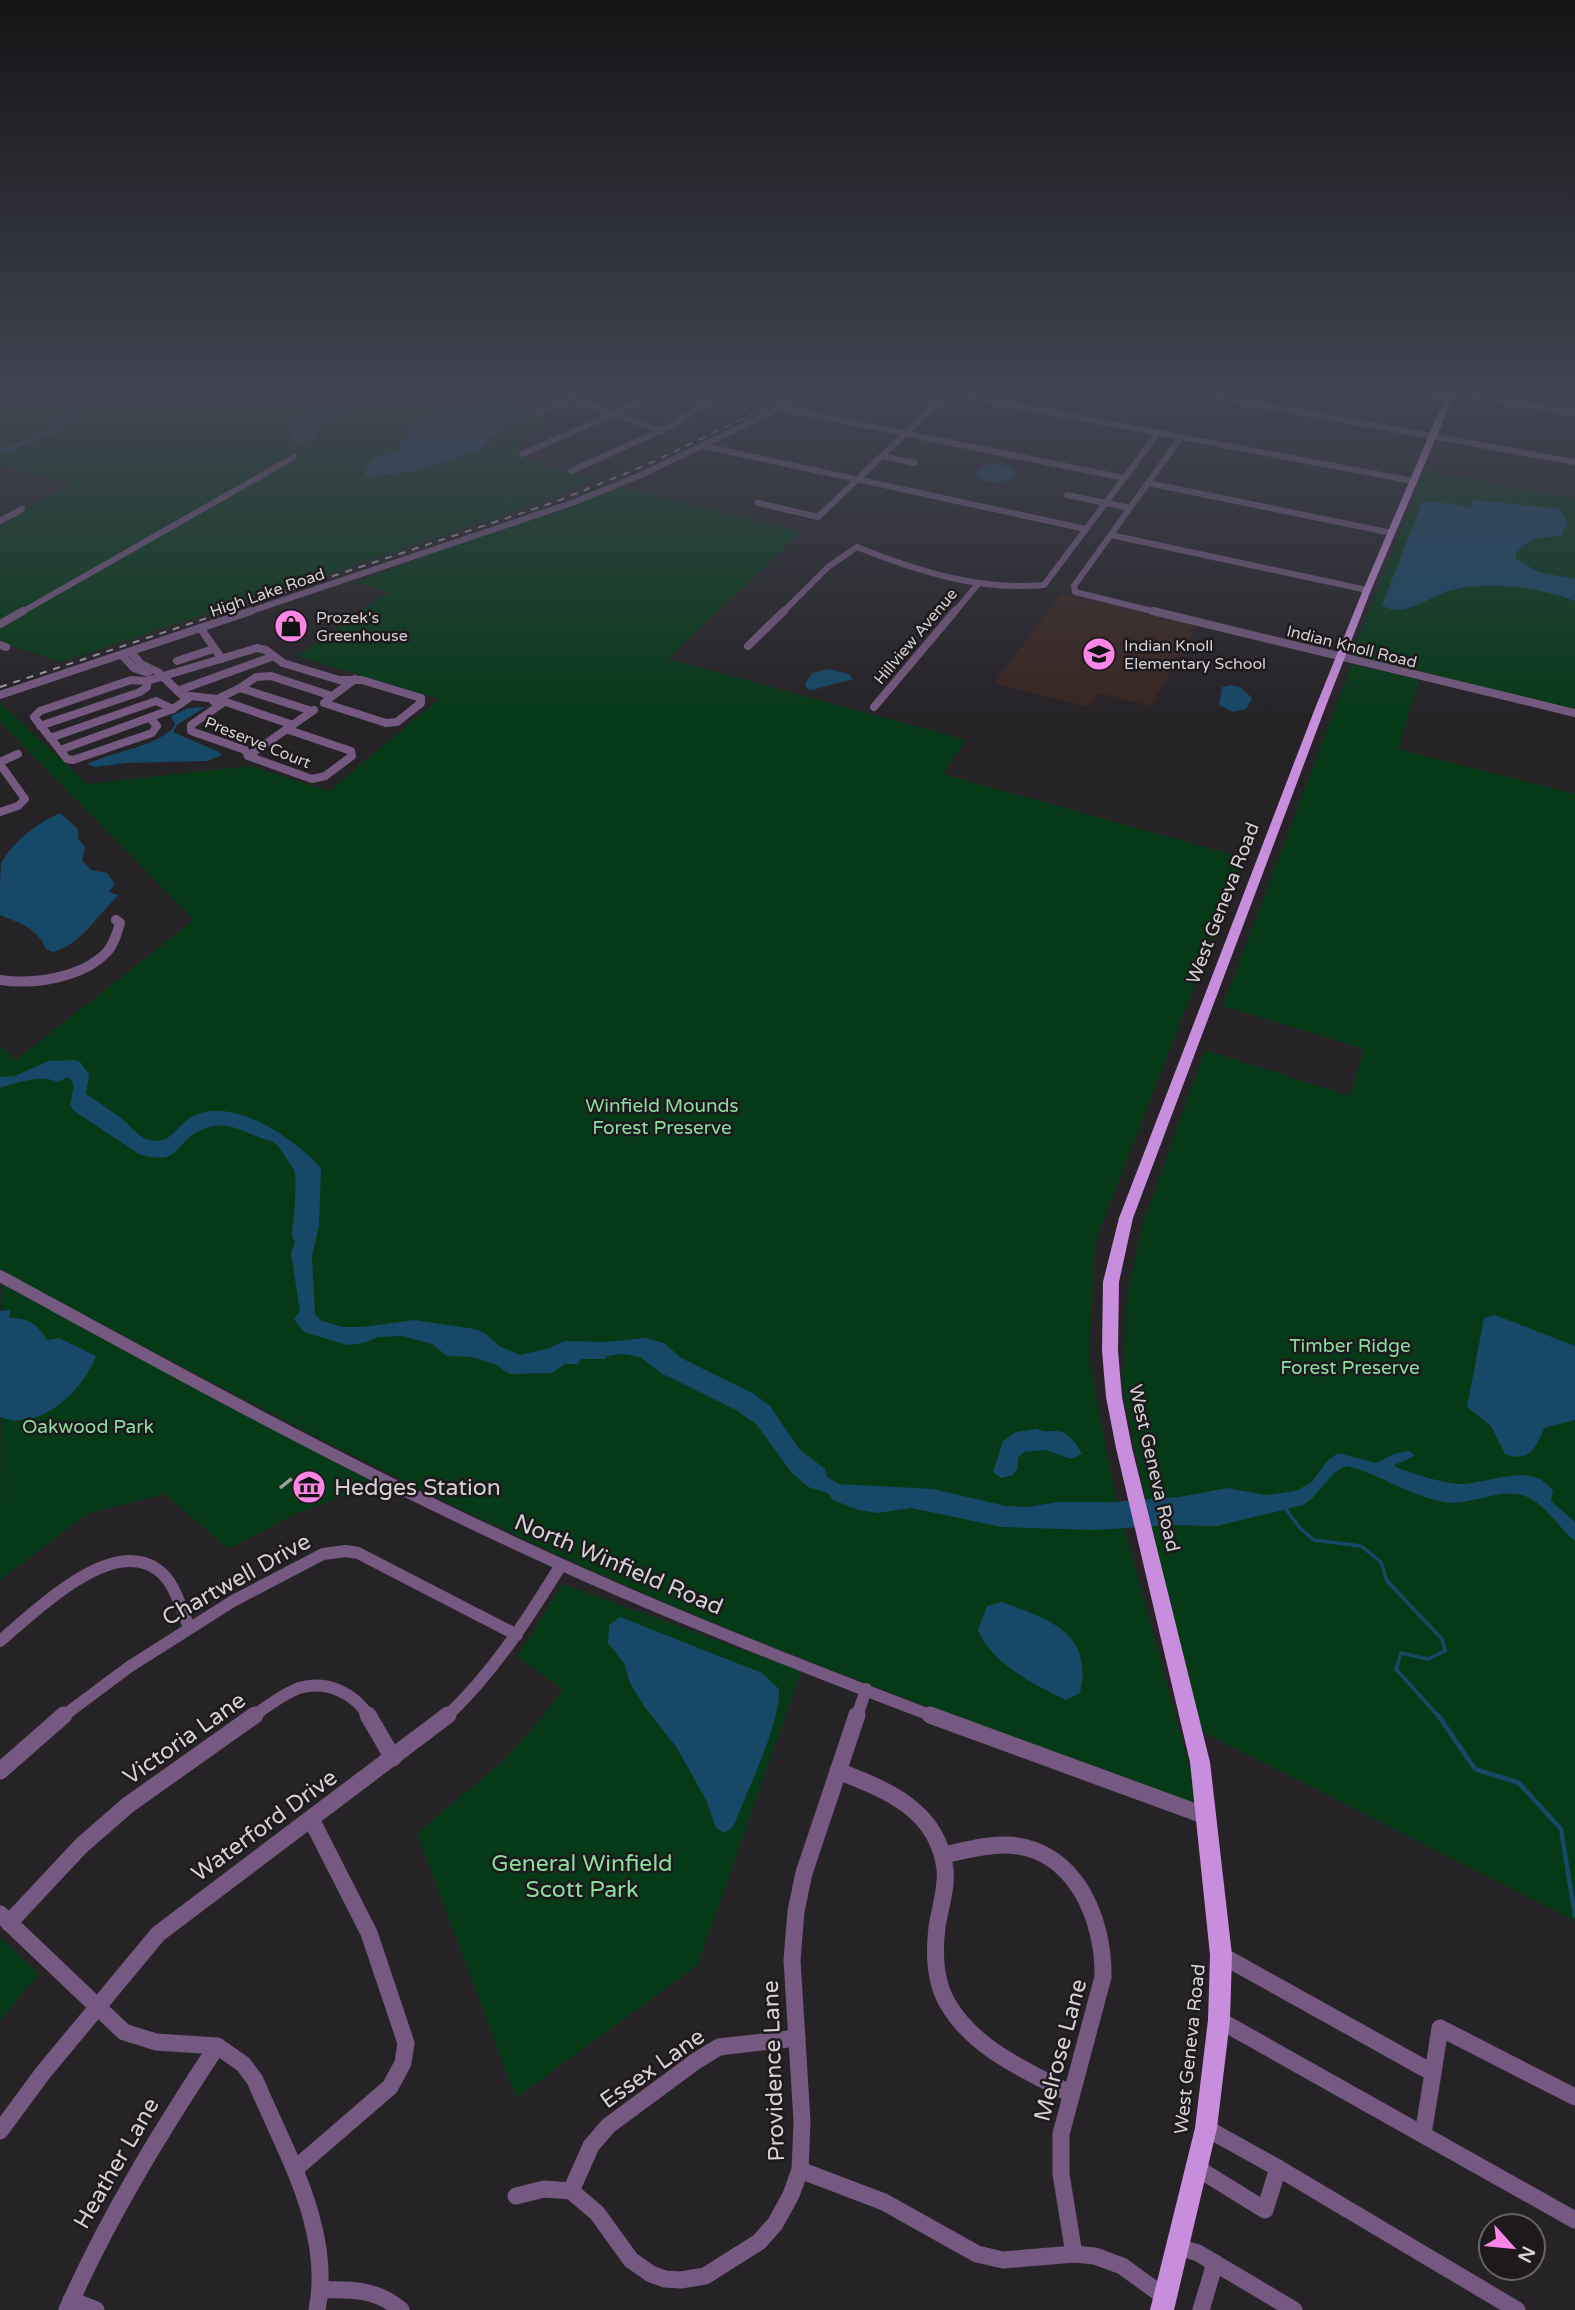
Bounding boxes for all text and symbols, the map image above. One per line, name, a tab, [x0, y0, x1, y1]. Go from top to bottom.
street label: High Lake Road	[207, 564, 327, 622]
street label: Hillview Avenue	[870, 584, 962, 689]
shop icon: Prozek's Greenhouse	[272, 607, 310, 645]
place label: Prozek's Greenhouse	[316, 608, 408, 646]
street label: Indian Knoll Road	[1284, 621, 1419, 673]
school or university icon: Indian Knoll Elementary School	[1080, 635, 1118, 673]
place label: Indian Knoll Elementary School	[1124, 636, 1266, 674]
street label: Preserve Court	[202, 713, 314, 773]
street label: West Geneva Road	[1182, 820, 1264, 987]
park label: Winfield Mounds Forest Preserve	[585, 1095, 739, 1139]
park label: Timber Ridge Forest Preserve	[1280, 1335, 1420, 1379]
street label: West Geneva Road	[1124, 1382, 1184, 1554]
park label: Oakwood Park	[22, 1416, 154, 1438]
museum icon: Hedges Station	[290, 1468, 328, 1506]
place label: Hedges Station	[334, 1474, 501, 1502]
street label: North Winfield Road	[510, 1508, 727, 1622]
street label: Chartwell Drive	[157, 1527, 316, 1632]
street label: Victoria Lane	[118, 1686, 251, 1791]
street label: Waterford Drive	[186, 1764, 343, 1888]
park label: General Winfield Scott Park	[491, 1850, 673, 1904]
street label: West Geneva Road	[1170, 1963, 1210, 2135]
street label: Melrose Lane	[1029, 1976, 1093, 2125]
street label: Providence Lane	[757, 1980, 791, 2162]
street label: Essex Lane	[595, 2023, 710, 2115]
street label: Heather Lane	[68, 2093, 166, 2234]
north arrow	[1477, 2212, 1547, 2282]
text: N	[1513, 2242, 1540, 2266]

